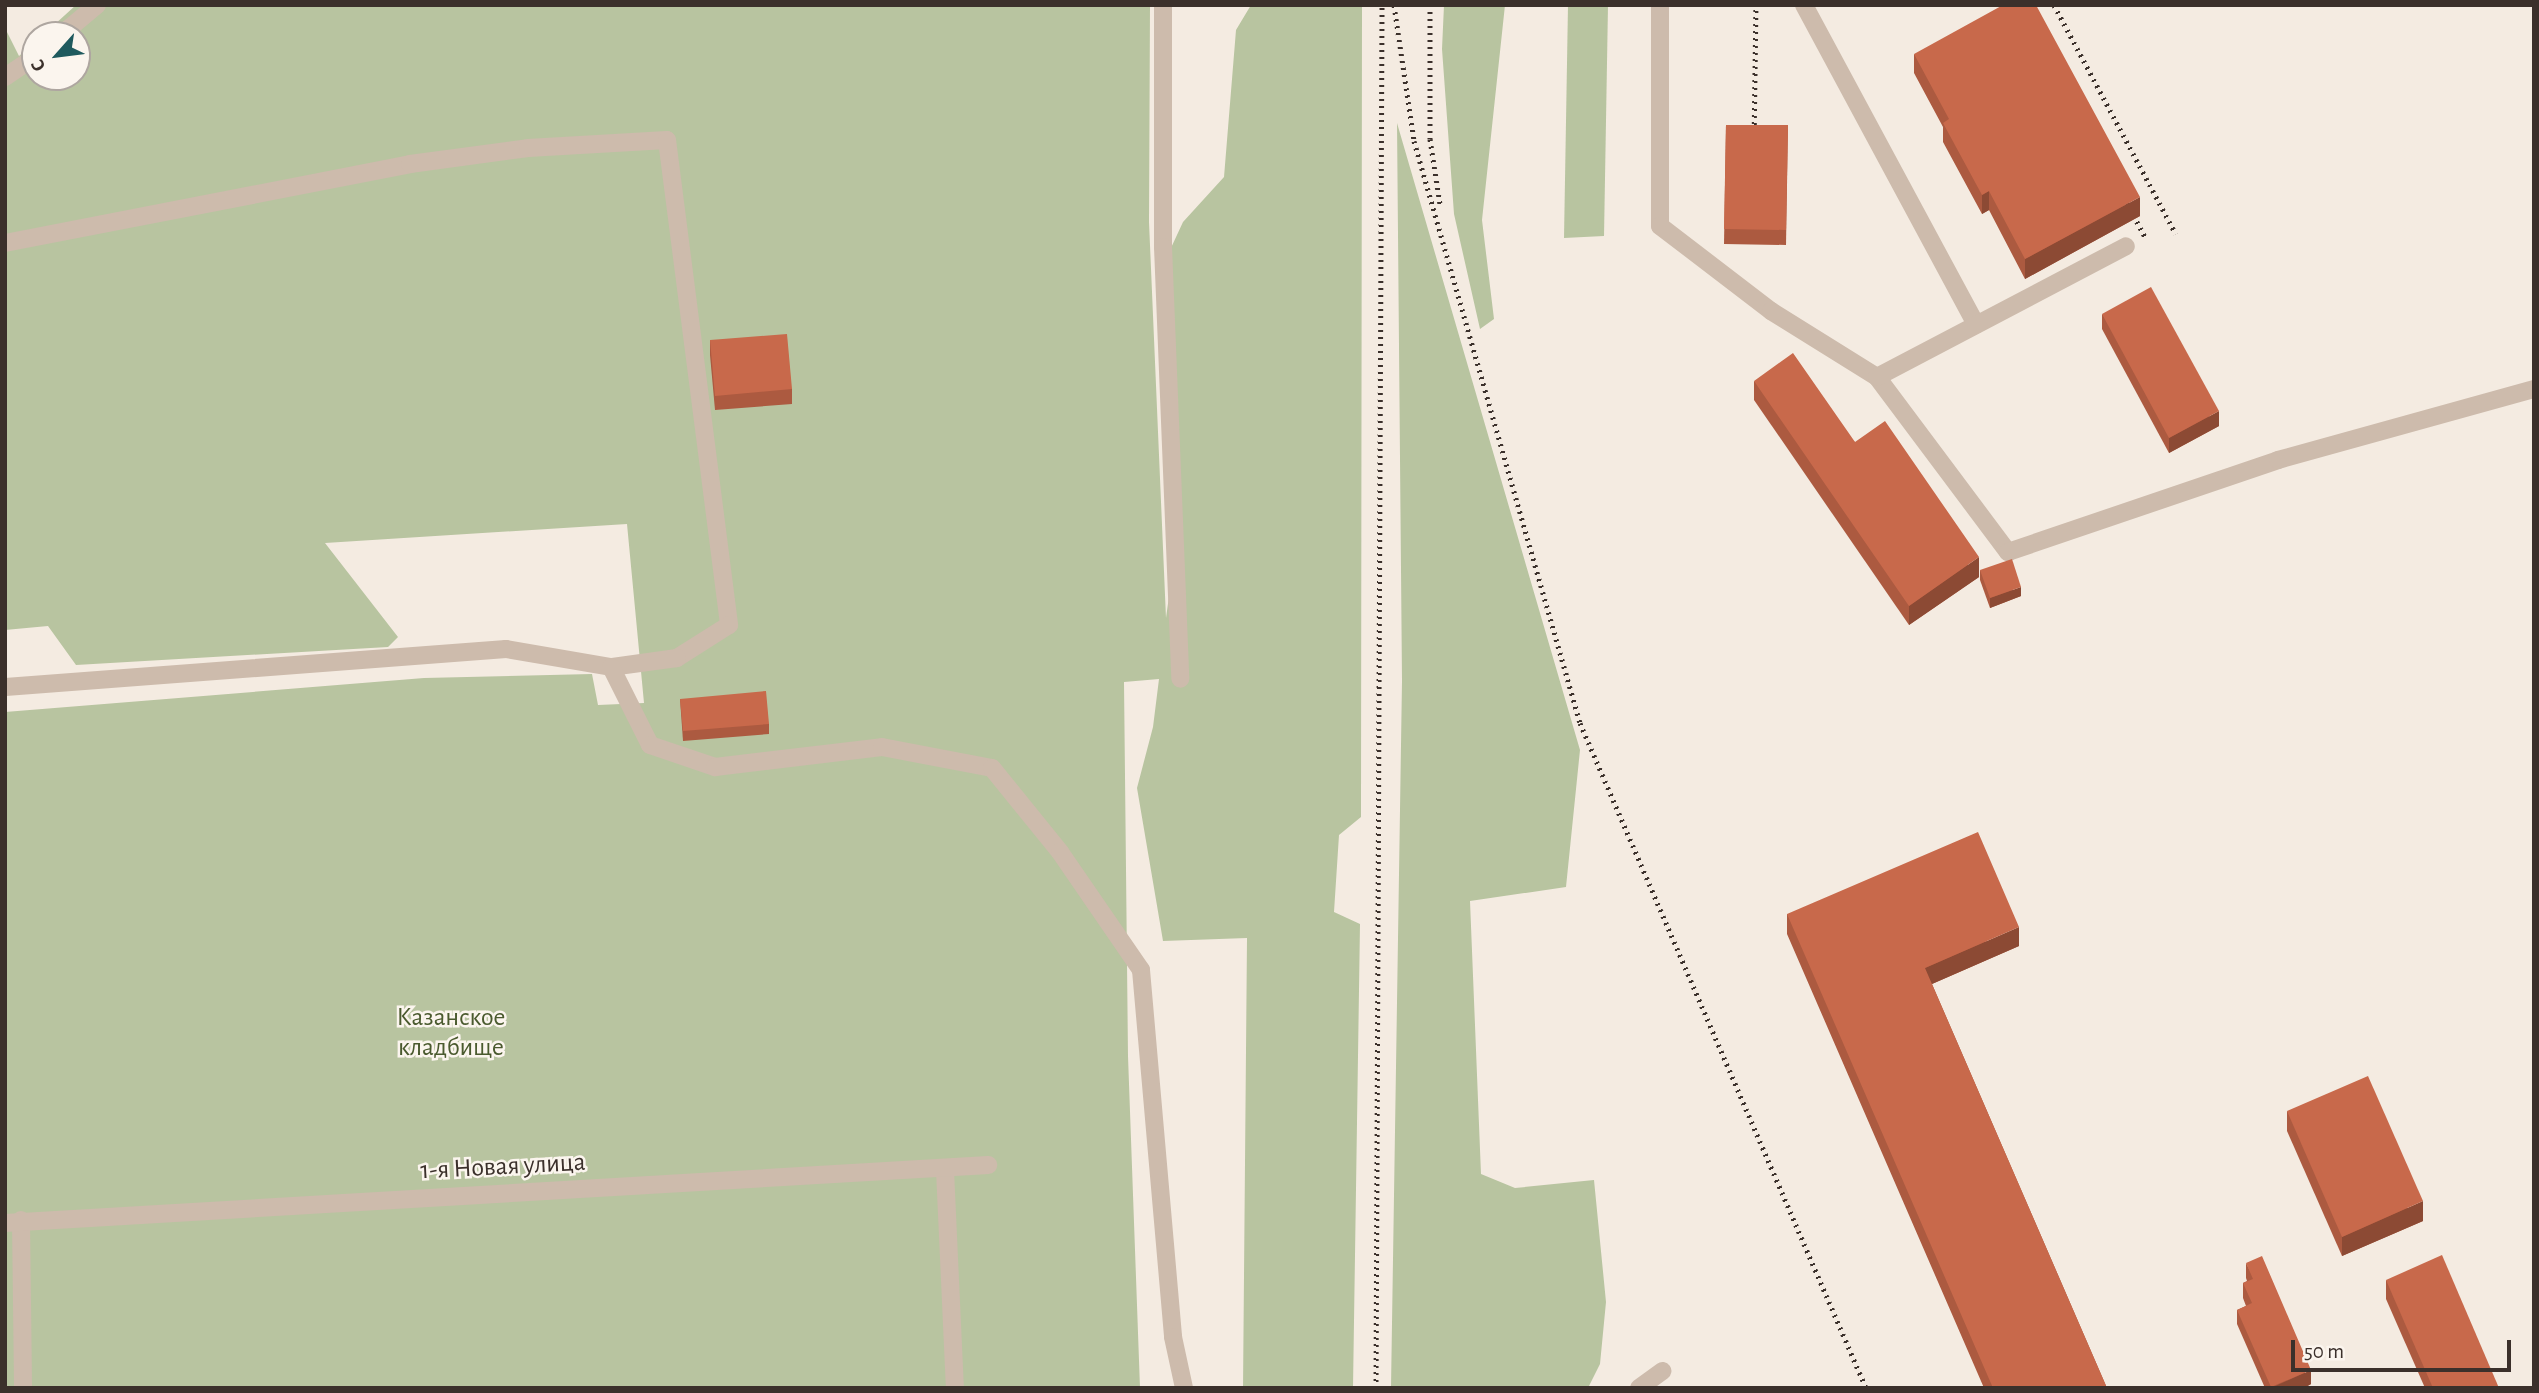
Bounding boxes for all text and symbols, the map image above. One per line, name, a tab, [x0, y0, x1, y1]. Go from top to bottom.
north arrow	[21, 21, 91, 91]
text: С	[28, 56, 50, 74]
park label: Казанское кладбище	[397, 1002, 505, 1064]
street label: 1-я Новая улица	[420, 1147, 586, 1187]
scale bar	[2294, 1326, 2514, 1370]
text: 50 m	[2304, 1341, 2344, 1362]

